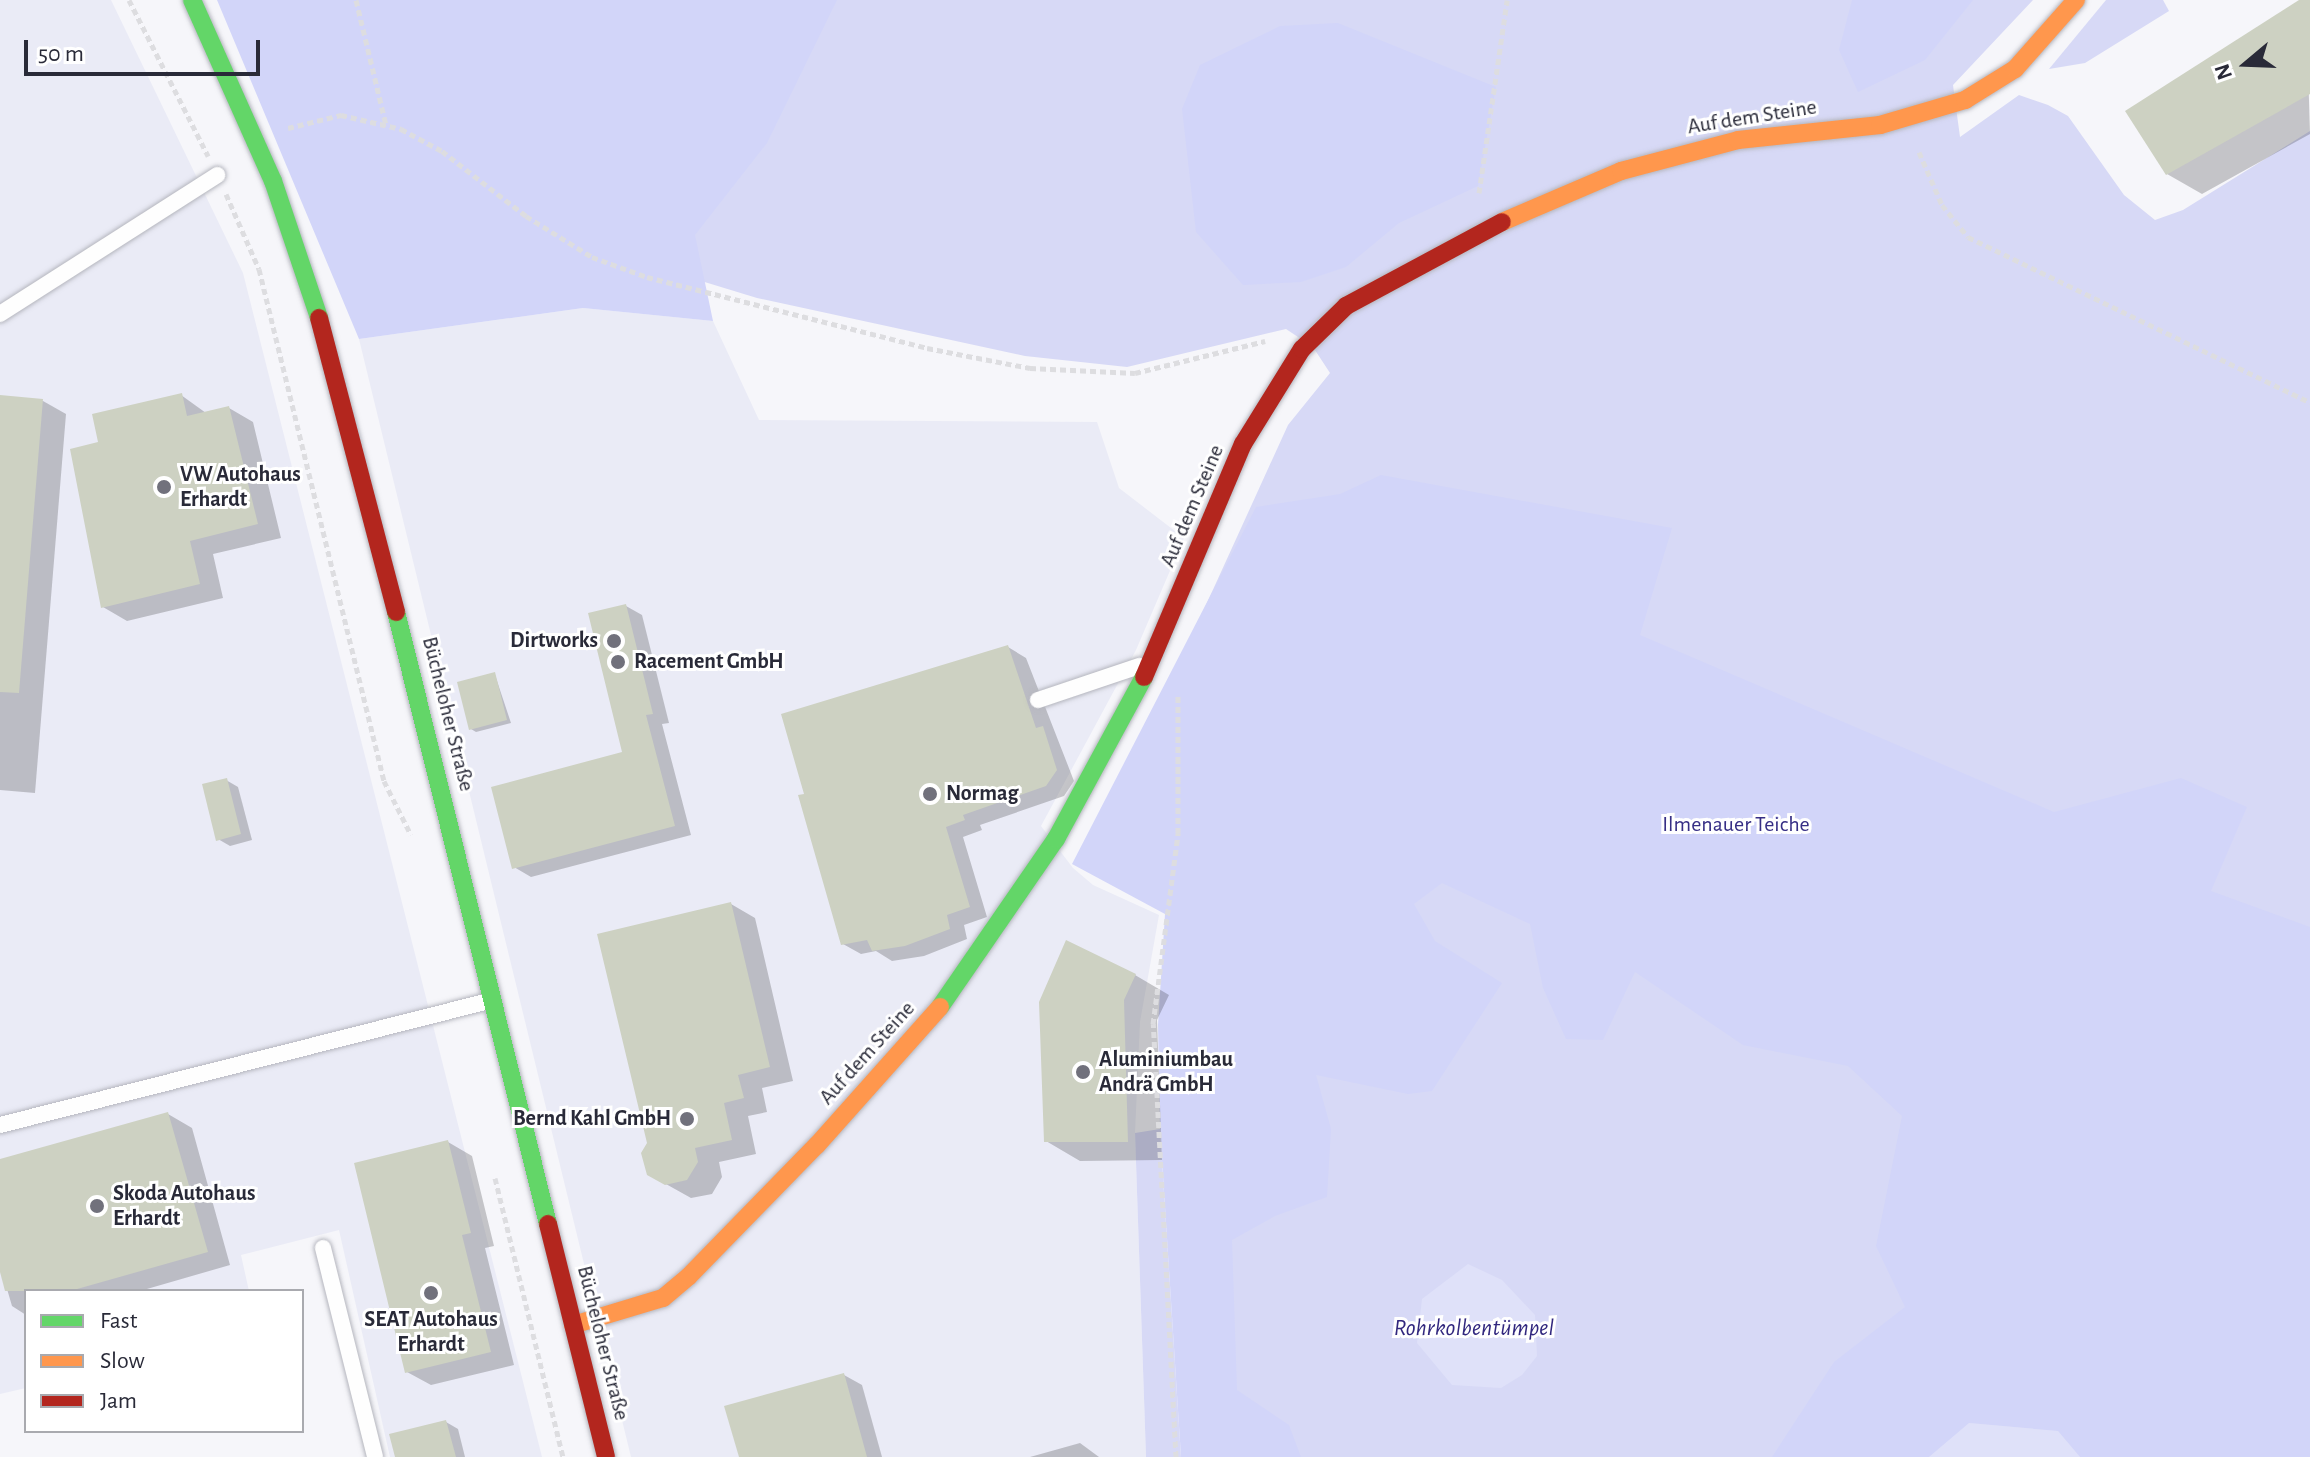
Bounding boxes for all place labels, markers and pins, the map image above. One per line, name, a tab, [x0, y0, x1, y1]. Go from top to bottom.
place label: VW Autohaus Erhardt	[180, 461, 301, 512]
marker: VW Autohaus Erhardt	[155, 478, 173, 496]
place label: Dirtworks	[510, 628, 598, 654]
marker: Dirtworks	[605, 632, 623, 650]
place label: Racement GmbH	[634, 649, 784, 675]
marker: Racement GmbH	[609, 653, 627, 671]
place label: Normag	[946, 781, 1019, 807]
marker: Normag	[921, 785, 939, 803]
place label: Aluminiumbau Andrä GmbH	[1099, 1046, 1233, 1098]
marker: Aluminiumbau Andrä GmbH	[1074, 1063, 1092, 1081]
place label: Bernd Kahl GmbH	[513, 1106, 671, 1132]
marker: Bernd Kahl GmbH	[678, 1110, 696, 1128]
place label: Skoda Autohaus Erhardt	[113, 1180, 255, 1232]
marker: Skoda Autohaus Erhardt	[88, 1197, 106, 1215]
marker: SEAT Autohaus Erhardt	[422, 1284, 440, 1302]
place label: SEAT Autohaus Erhardt	[364, 1306, 498, 1358]

